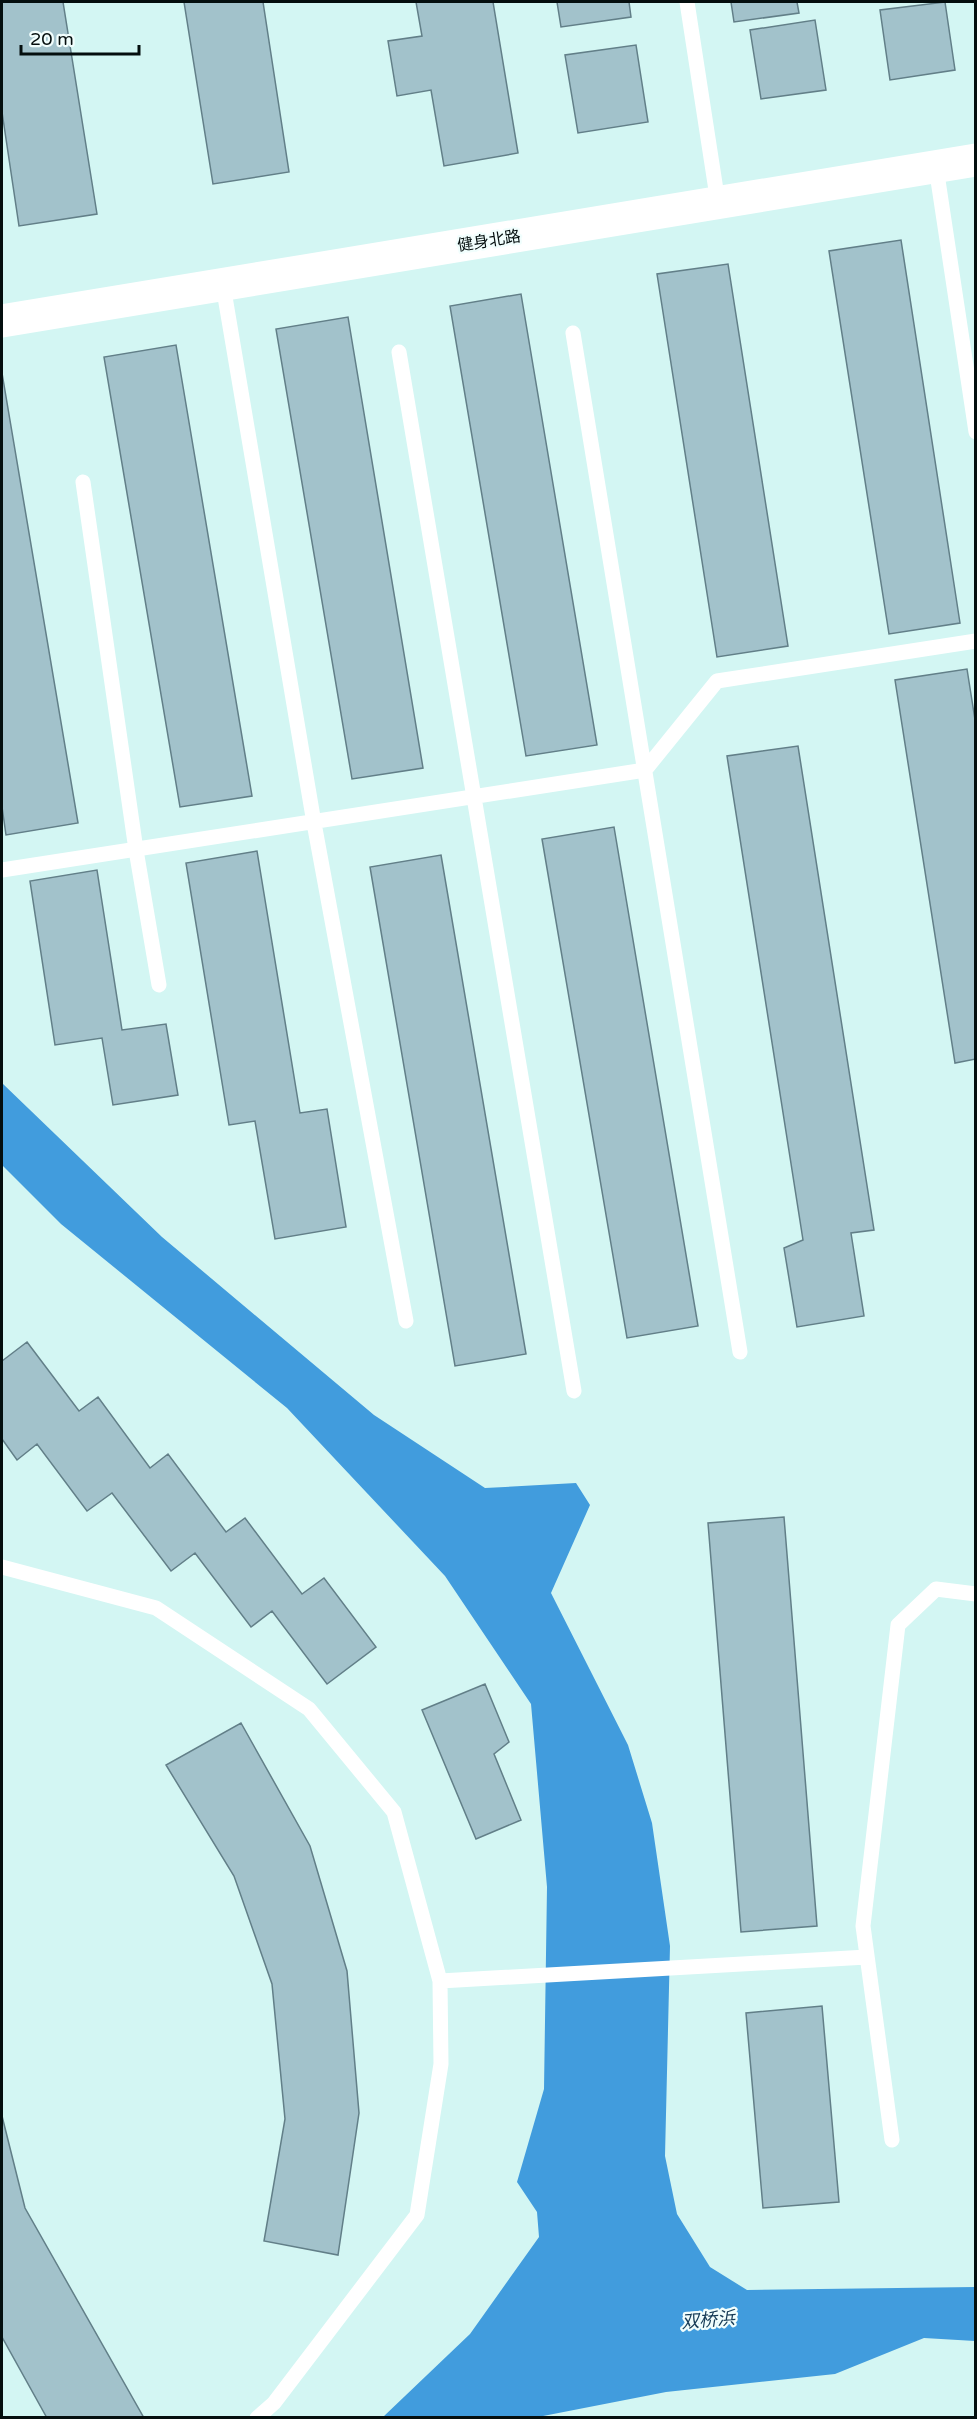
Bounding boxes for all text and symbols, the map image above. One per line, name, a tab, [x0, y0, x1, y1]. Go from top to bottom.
scale bar	[21, 18, 140, 56]
text: 20 m	[30, 28, 74, 50]
street label: 健身北路	[456, 226, 522, 256]
water label: 双桥浜	[680, 2307, 738, 2333]

